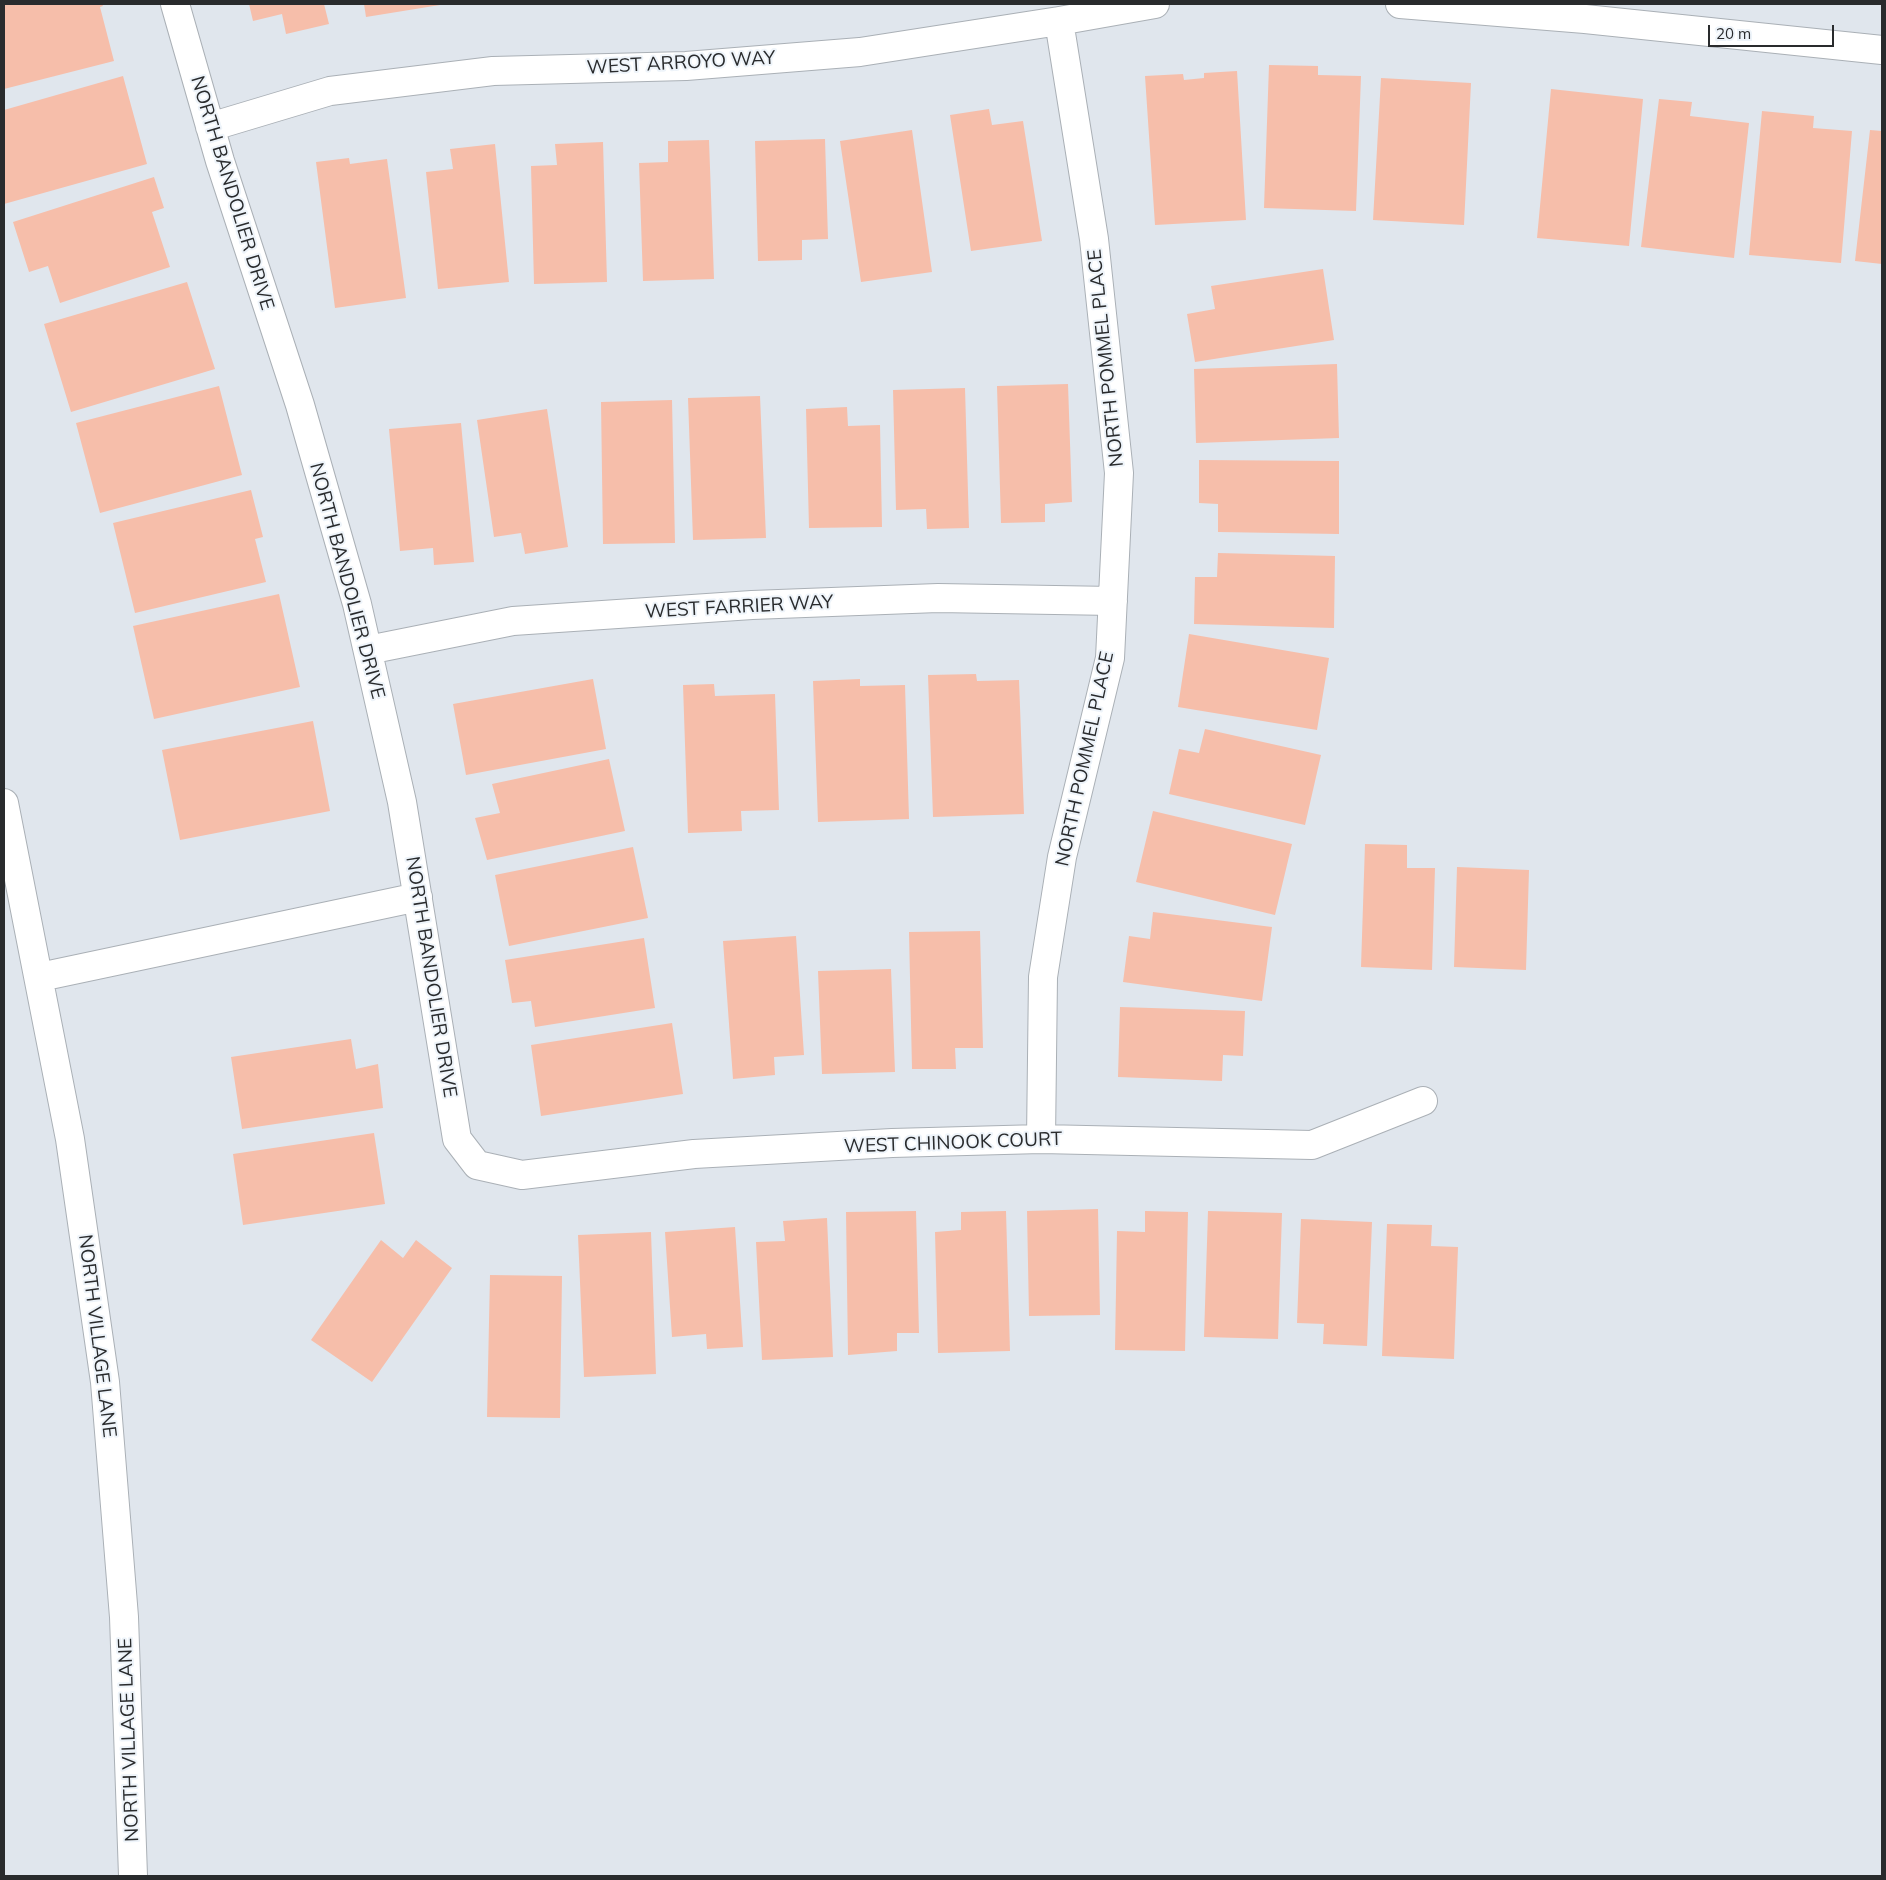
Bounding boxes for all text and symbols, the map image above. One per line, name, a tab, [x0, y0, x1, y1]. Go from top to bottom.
scale bar	[1711, 15, 1837, 47]
text: 20 m	[1716, 24, 1751, 43]
street label: WEST ARROYO WAY	[586, 47, 776, 79]
street label: NORTH BANDOLIER DRIVE	[185, 73, 279, 313]
street label: NORTH POMMEL PLACE	[1083, 248, 1129, 468]
street label: NORTH BANDOLIER DRIVE	[304, 460, 390, 702]
street label: WEST FARRIER WAY	[644, 591, 834, 623]
street label: NORTH POMMEL PLACE	[1051, 650, 1119, 868]
street label: NORTH BANDOLIER DRIVE	[401, 855, 461, 1099]
street label: WEST CHINOOK COURT	[843, 1128, 1063, 1158]
street label: NORTH VILLAGE LANE	[73, 1233, 121, 1439]
street label: NORTH VILLAGE LANE	[114, 1638, 144, 1842]

